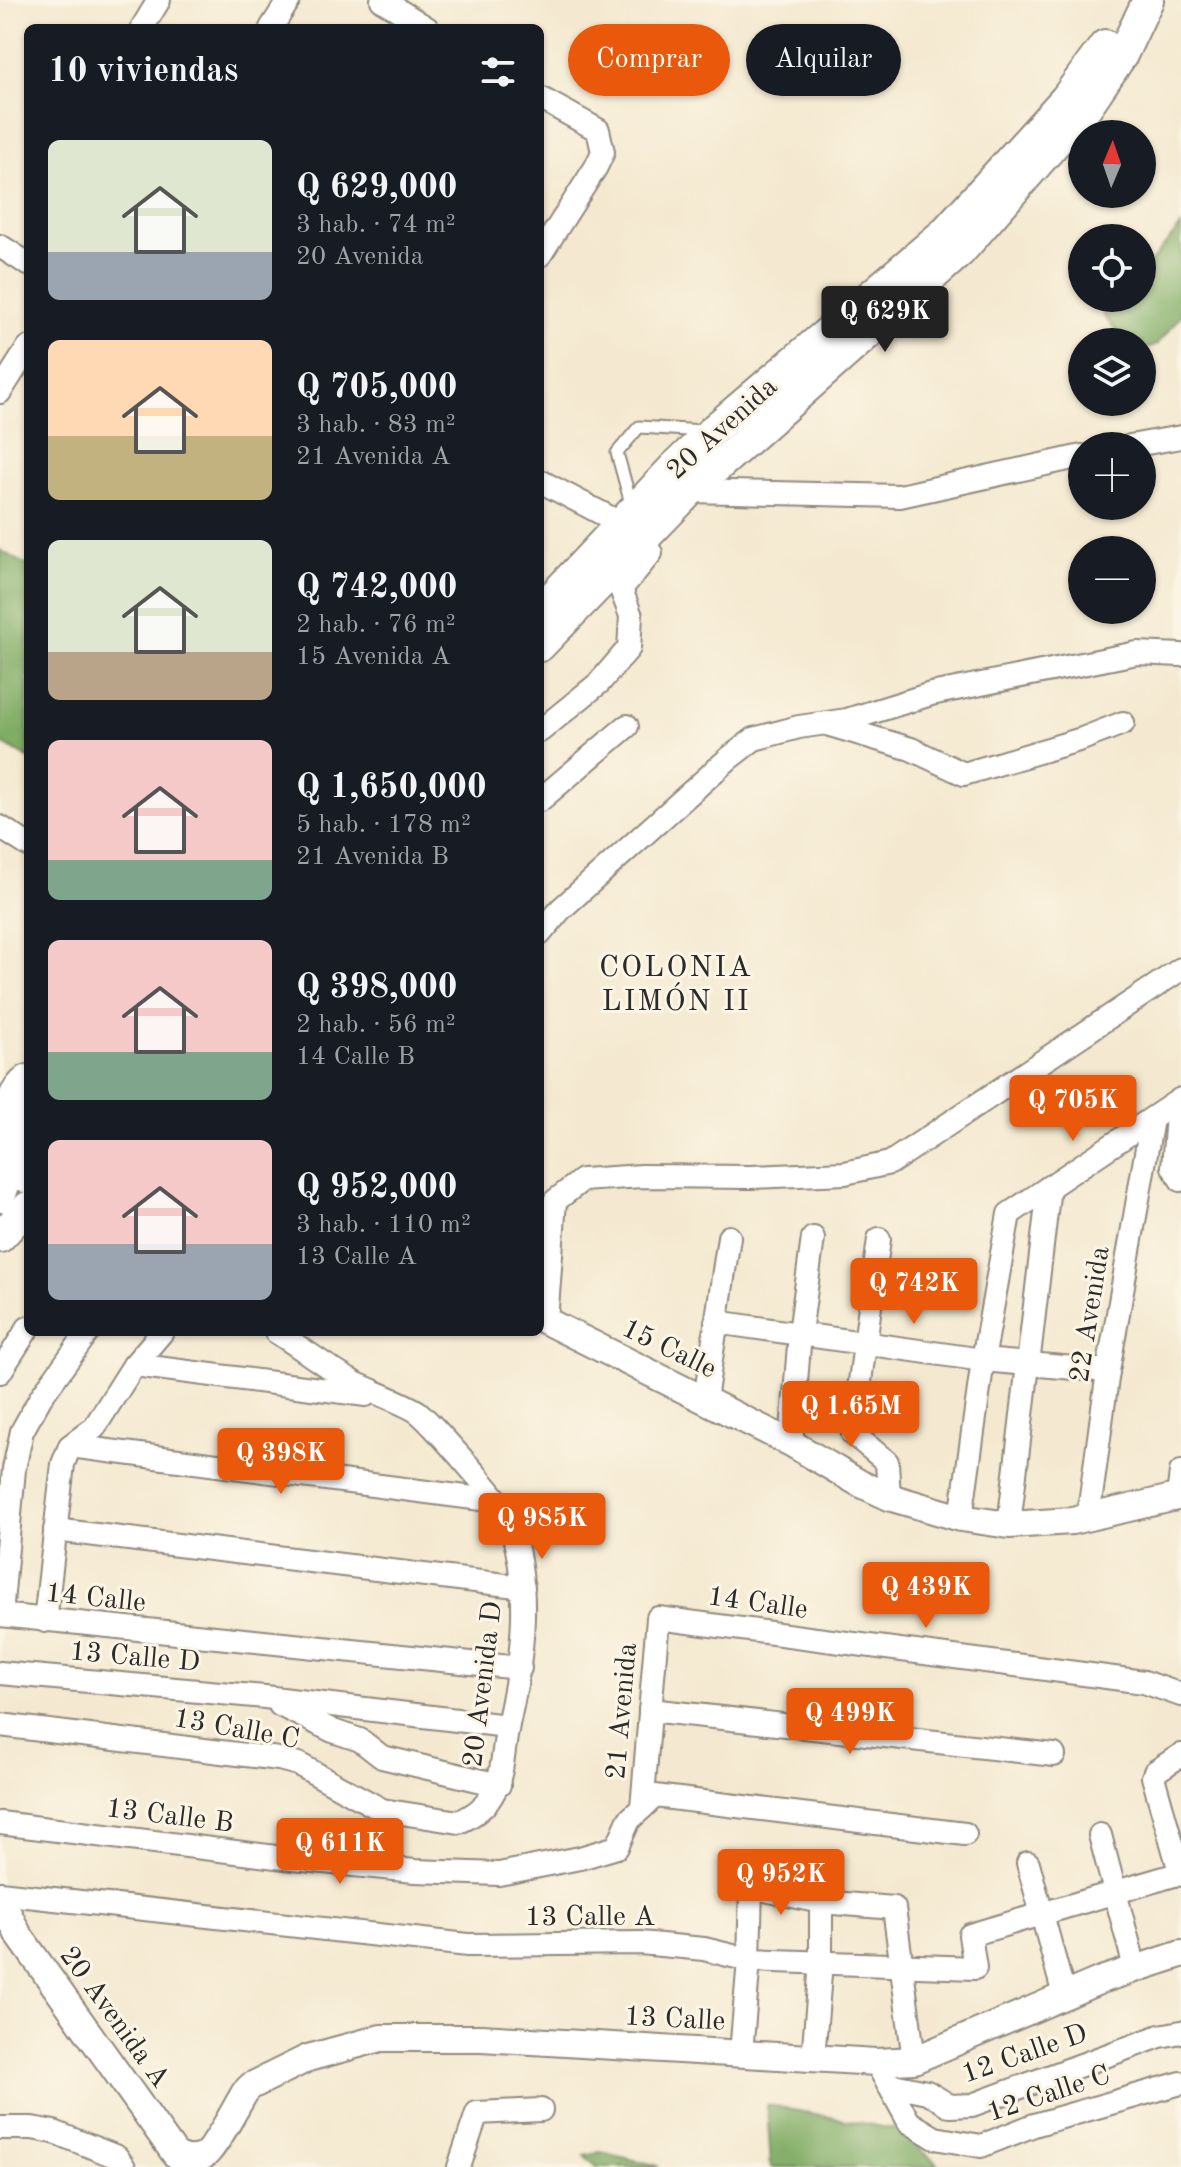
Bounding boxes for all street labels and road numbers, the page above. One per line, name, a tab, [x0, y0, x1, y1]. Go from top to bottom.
street label: 20 Avenida	[663, 373, 784, 486]
street label: 22 Avenida	[1066, 1244, 1116, 1385]
street label: 15 Calle	[617, 1315, 720, 1384]
street label: 14 Calle	[44, 1580, 147, 1618]
street label: 14 Calle	[706, 1583, 810, 1625]
street label: 20 Avenida D	[460, 1600, 508, 1769]
street label: 13 Calle D	[68, 1638, 201, 1678]
street label: 21 Avenida	[603, 1641, 643, 1781]
street label: 13 Calle C	[171, 1705, 302, 1755]
street label: 13 Calle B	[104, 1795, 235, 1839]
street label: 13 Calle A	[525, 1904, 655, 1932]
street label: 20 Avenida A	[53, 1942, 174, 2093]
street label: 13 Calle	[624, 2003, 726, 2037]
street label: 12 Calle D	[959, 2020, 1091, 2089]
street label: 12 Calle C	[984, 2062, 1114, 2128]

